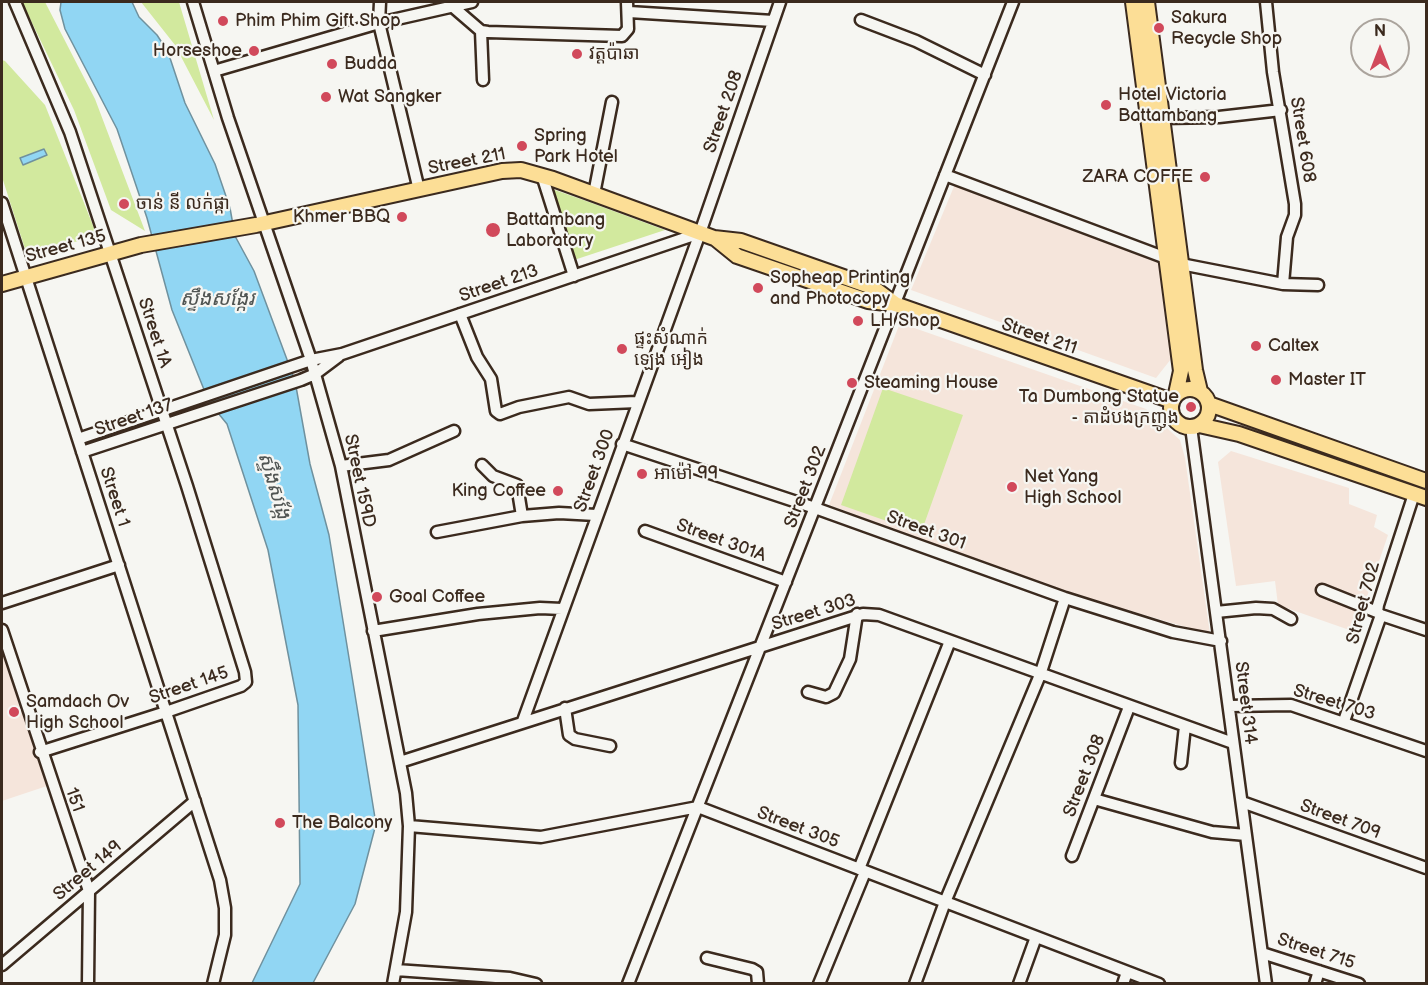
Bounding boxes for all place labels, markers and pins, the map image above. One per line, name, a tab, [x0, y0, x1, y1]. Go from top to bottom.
place label: Sakura Recycle Shop	[1171, 7, 1282, 50]
place label: Phim Phim Gift Shop	[235, 10, 401, 32]
marker: Phim Phim Gift Shop	[216, 14, 230, 28]
marker: Sakura Recycle Shop	[1152, 21, 1166, 35]
place label: Horseshoe	[153, 40, 242, 62]
place label: វត្តប៉ាឆា	[589, 43, 640, 65]
marker: Horseshoe	[247, 44, 261, 58]
marker: វត្តប៉ាឆា	[570, 47, 584, 61]
place label: Budda	[344, 53, 397, 75]
marker: Budda	[325, 57, 339, 71]
place label: Hotel Victoria Battambang	[1118, 84, 1227, 127]
place label: Wat Sangker	[338, 86, 441, 108]
marker: Wat Sangker	[319, 90, 333, 104]
marker: Hotel Victoria Battambang	[1099, 98, 1113, 112]
place label: Spring Park Hotel	[534, 125, 618, 168]
marker: Spring Park Hotel	[515, 139, 529, 153]
place label: ZARA COFFE	[1082, 166, 1193, 188]
marker: ZARA COFFE	[1198, 170, 1212, 184]
place label: ចាន់ នី លក់ផ្កា	[136, 193, 230, 215]
marker: ចាន់ នី លក់ផ្កា	[117, 197, 131, 211]
place label: Khmer BBQ	[293, 206, 390, 228]
place label: Battambang Laboratory	[506, 209, 605, 252]
marker: Khmer BBQ	[395, 210, 409, 224]
marker: Battambang Laboratory	[484, 221, 502, 239]
place label: Sopheap Printing and Photocopy	[770, 267, 910, 310]
marker: Sopheap Printing and Photocopy	[751, 281, 765, 295]
place label: LH Shop	[870, 310, 940, 332]
marker: LH Shop	[851, 314, 865, 328]
place label: ផ្ទះសំណាក់ ឡេង អៀង	[634, 328, 708, 370]
place label: Caltex	[1268, 335, 1319, 357]
marker: Caltex	[1249, 339, 1263, 353]
marker: ផ្ទះសំណាក់ ឡេង អៀង	[615, 342, 629, 356]
place label: Master IT	[1288, 369, 1366, 391]
place label: Steaming House	[864, 372, 998, 394]
marker: Master IT	[1269, 373, 1283, 387]
marker: Steaming House	[845, 376, 859, 390]
place label: Ta Dumbong Statue - តាដំបងក្រញូង	[1019, 386, 1179, 428]
marker: Ta Dumbong Statue - តាដំបងក្រញូង	[1184, 400, 1198, 414]
place label: អាម៉ៅ 99	[654, 463, 718, 485]
place label: Net Yang High School	[1024, 466, 1121, 508]
marker: អាម៉ៅ 99	[635, 467, 649, 481]
place label: King Coffee	[451, 480, 546, 502]
marker: Net Yang High School	[1005, 480, 1019, 494]
marker: King Coffee	[551, 484, 565, 498]
place label: Goal Coffee	[389, 586, 485, 608]
marker: Goal Coffee	[370, 590, 384, 604]
place label: Samdach Ov High School	[26, 691, 129, 734]
marker: Samdach Ov High School	[7, 705, 21, 719]
place label: The Balcony	[292, 812, 392, 834]
marker: The Balcony	[273, 816, 287, 830]

